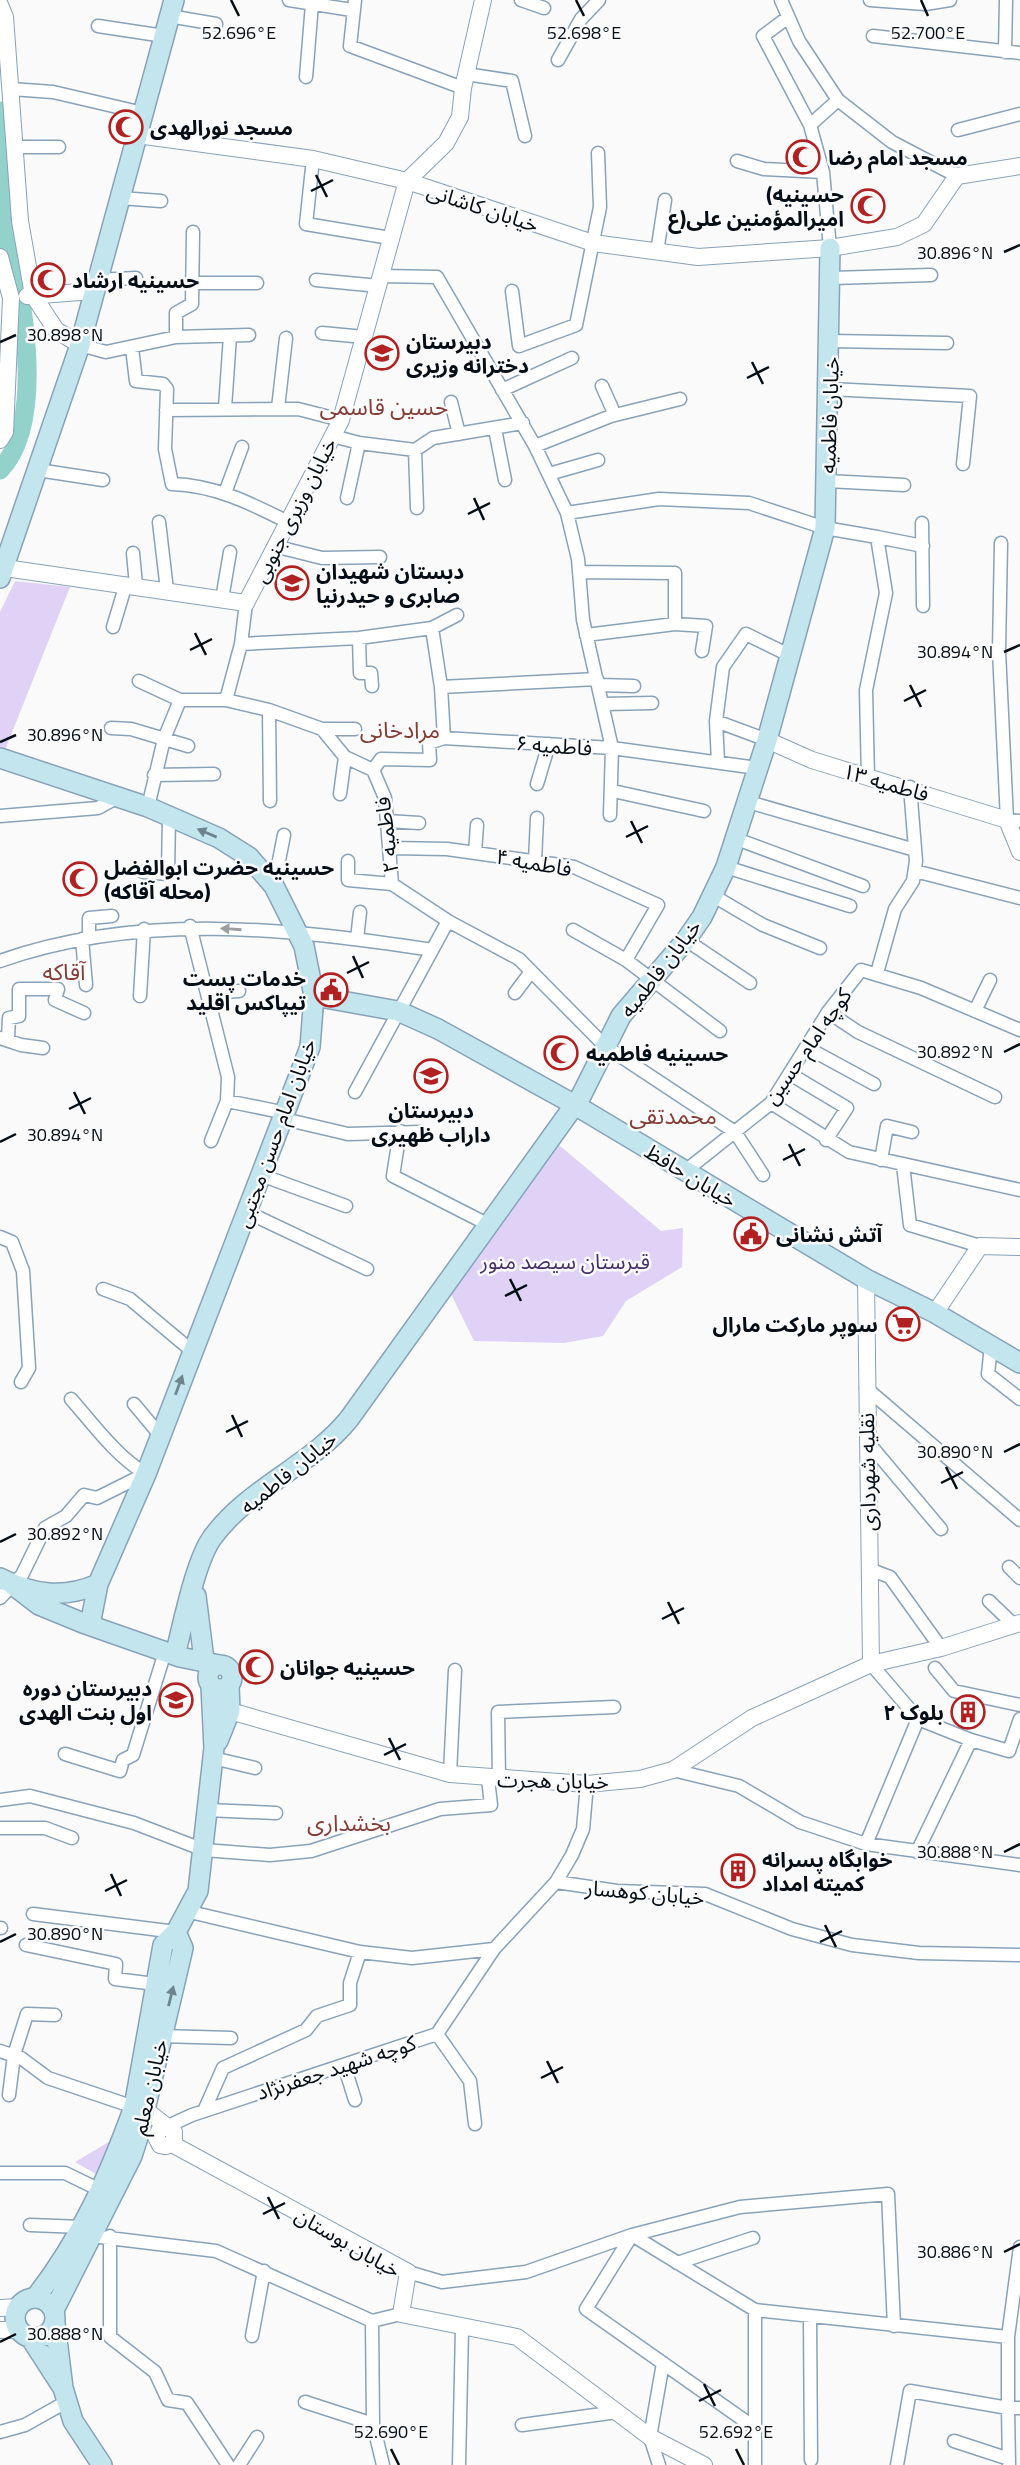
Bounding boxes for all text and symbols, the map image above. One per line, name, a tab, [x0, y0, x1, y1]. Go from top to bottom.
text: 52.696°E	[202, 19, 276, 46]
text: 52.698°E	[547, 19, 621, 46]
text: 52.700°E	[891, 19, 965, 46]
mosque icon: مسجد نورالهدی	[107, 108, 145, 146]
place label: مسجد نورالهدی	[150, 111, 293, 143]
mosque icon: مسجد امام رضا	[784, 138, 822, 176]
place label: مسجد امام رضا	[828, 141, 968, 174]
street label: خیابان کاشانی	[423, 174, 543, 240]
place label: (حسینیه امیرالمؤمنین علی(ع	[668, 178, 844, 234]
mosque icon: (حسینیه امیرالمؤمنین علی(ع	[849, 187, 887, 225]
text: 30.896°N	[917, 239, 993, 266]
mosque icon: حسینیه ارشاد	[29, 261, 67, 299]
place label: حسینیه ارشاد	[72, 264, 199, 296]
text: 30.898°N	[27, 321, 103, 348]
place label: دبیرستان دخترانه وزیری	[406, 325, 529, 381]
school or university icon: دبیرستان دخترانه وزیری	[363, 334, 401, 372]
street label: خیابان فاطمیه	[811, 356, 847, 474]
district label: حسین قاسمی	[320, 389, 448, 424]
street label: خیابان وزیری جنوبی	[244, 432, 344, 588]
place label: دبستان شهیدان صابری و حیدرنیا	[316, 555, 464, 611]
school or university icon: دبستان شهیدان صابری و حیدرنیا	[273, 564, 311, 602]
text: 30.894°N	[917, 638, 993, 665]
district label: مرادخانی	[360, 712, 440, 747]
text: 30.896°N	[27, 721, 103, 748]
street label: فاطمیه ۶	[515, 726, 593, 764]
street label: فاطمیه ۱۳	[839, 754, 933, 810]
street label: فاطمیه ۲	[365, 795, 407, 875]
one-way arrow	[196, 827, 217, 838]
street label: فاطمیه ۴	[494, 840, 574, 884]
place label: حسینیه حضرت ابوالفضل (محله آقاکه)	[104, 851, 334, 907]
mosque icon: حسینیه حضرت ابوالفضل (محله آقاکه)	[61, 860, 99, 898]
street label: خیابان فاطمیه	[611, 912, 709, 1024]
one-way arrow	[220, 923, 242, 934]
district label: آقاکه	[42, 954, 87, 989]
place label: خدمات پست تیپاکس اقلید	[183, 962, 306, 1018]
public building icon: خدمات پست تیپاکس اقلید	[312, 971, 350, 1009]
street label: کوچه امام حسین	[755, 981, 860, 1111]
street label: خیابان امام حسن مجتبی	[226, 1034, 325, 1232]
mosque icon: حسینیه فاطمیه	[542, 1034, 580, 1072]
place label: حسینیه فاطمیه	[586, 1037, 728, 1069]
text: 30.892°N	[917, 1038, 993, 1065]
school or university icon: دبیرستان داراب ظهیری	[412, 1057, 450, 1095]
place label: دبیرستان داراب ظهیری	[371, 1094, 491, 1150]
district label: محمدتقی	[629, 1098, 717, 1133]
text: 30.894°N	[27, 1121, 103, 1148]
street label: خیابان حافظ	[639, 1135, 743, 1215]
public building icon: آتش نشانی	[732, 1215, 770, 1253]
place label: آتش نشانی	[776, 1218, 883, 1250]
park label: قبرستان سیصد منور	[479, 1245, 650, 1277]
supermarket icon: سوپر مارکت مارال	[884, 1305, 922, 1343]
place label: سوپر مارکت مارال	[712, 1308, 878, 1340]
one-way arrow	[174, 1374, 185, 1395]
street label: نقلیه شهرداری	[850, 1412, 884, 1532]
street label: خیابان فاطمیه	[232, 1423, 344, 1521]
text: 30.890°N	[917, 1438, 993, 1465]
text: 30.892°N	[27, 1520, 103, 1547]
mosque icon: حسینیه جوانان	[237, 1648, 275, 1686]
place label: حسینیه جوانان	[280, 1651, 415, 1683]
place label: دبیرستان دوره اول بنت الهدی	[19, 1672, 152, 1728]
school or university icon: دبیرستان دوره اول بنت الهدی	[157, 1681, 195, 1719]
building icon: بلوک ۲	[949, 1693, 987, 1731]
place label: بلوک ۲	[883, 1696, 944, 1728]
street label: خیابان هجرت	[497, 1763, 609, 1797]
district label: بخشداری	[307, 1805, 391, 1840]
text: 30.888°N	[917, 1838, 993, 1865]
place label: خوابگاه پسرانه کمیته امداد	[762, 1843, 892, 1899]
building icon: خوابگاه پسرانه کمیته امداد	[719, 1852, 757, 1890]
street label: خیابان کوهسار	[583, 1871, 706, 1913]
text: 30.890°N	[27, 1920, 103, 1947]
one-way arrow	[166, 1985, 177, 2007]
street label: کوچه شهید جعفرنژاد	[252, 2026, 420, 2108]
street label: خیابان معلم	[122, 2036, 176, 2138]
street label: خیابان بوستان	[289, 2199, 407, 2285]
text: 30.886°N	[917, 2238, 993, 2265]
text: 30.888°N	[27, 2320, 103, 2347]
text: 52.690°E	[354, 2418, 428, 2445]
text: 52.692°E	[699, 2418, 773, 2445]

